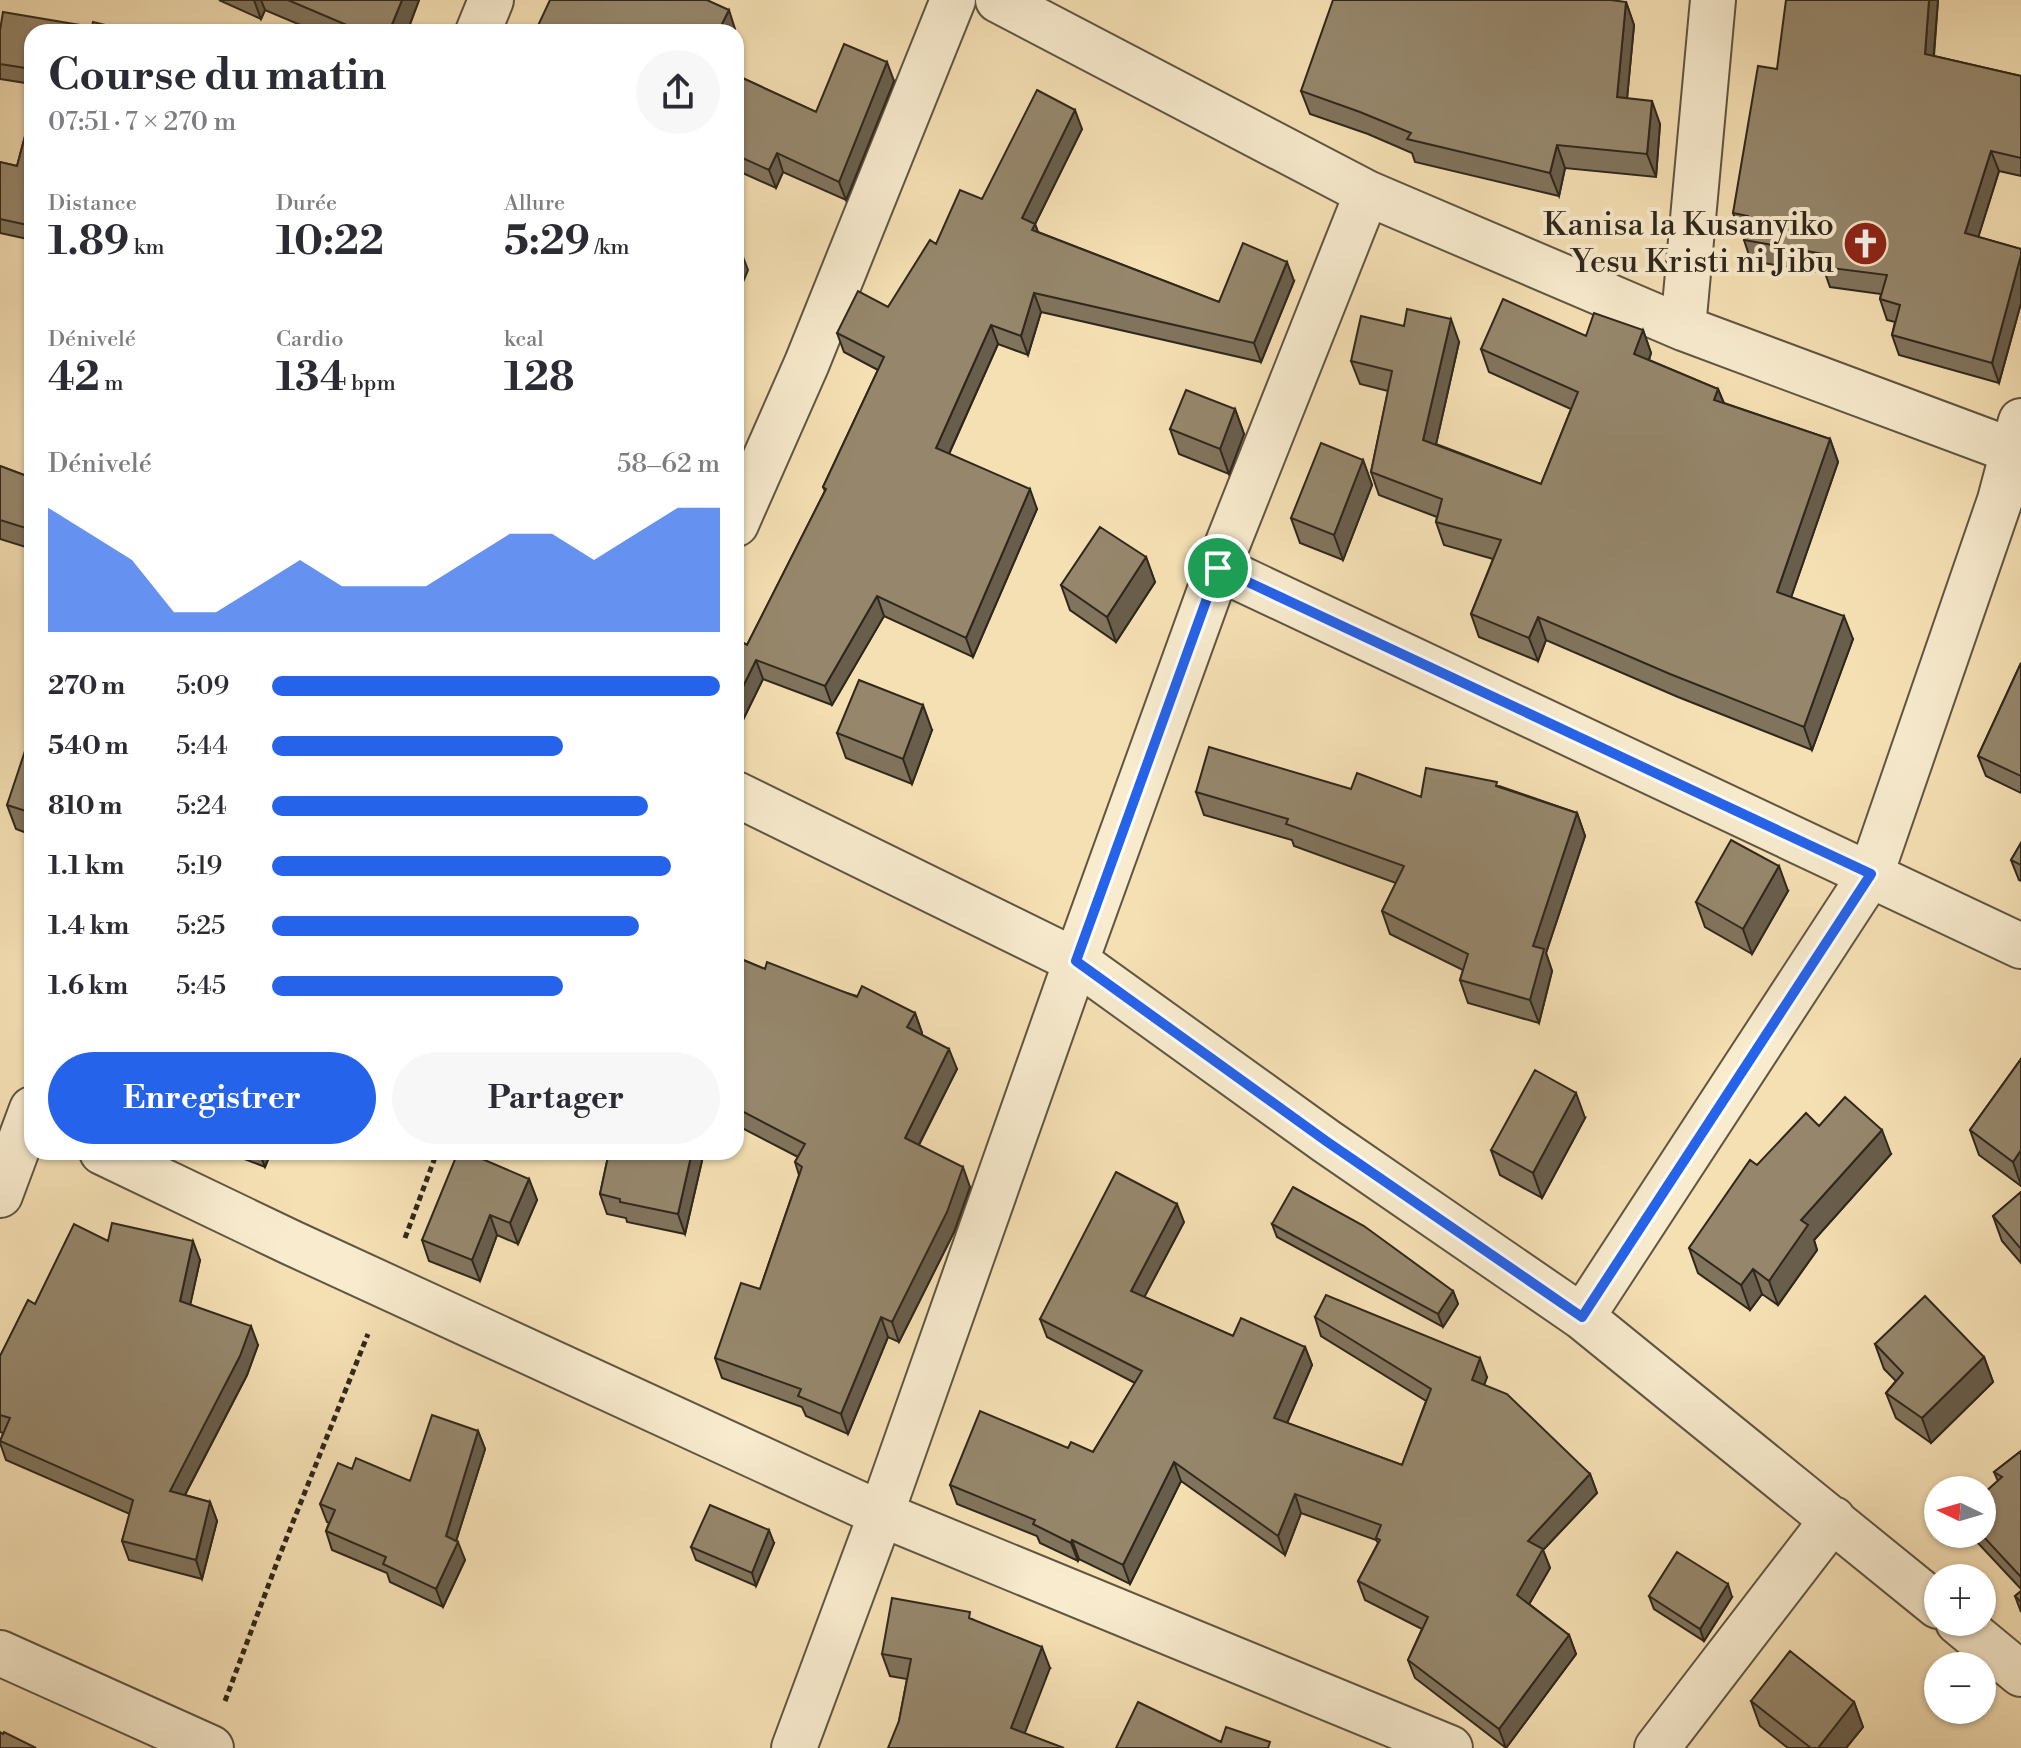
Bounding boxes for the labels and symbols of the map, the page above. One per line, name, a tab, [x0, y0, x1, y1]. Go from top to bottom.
place label: Kanisa la Kusanyiko Yesu Kristi ni Jibu	[1543, 205, 1834, 282]
church icon: Kanisa la Kusanyiko Yesu Kristi ni Jibu	[1841, 219, 1889, 267]
pin	[1184, 534, 1252, 602]
north arrow	[1924, 1476, 1996, 1548]

